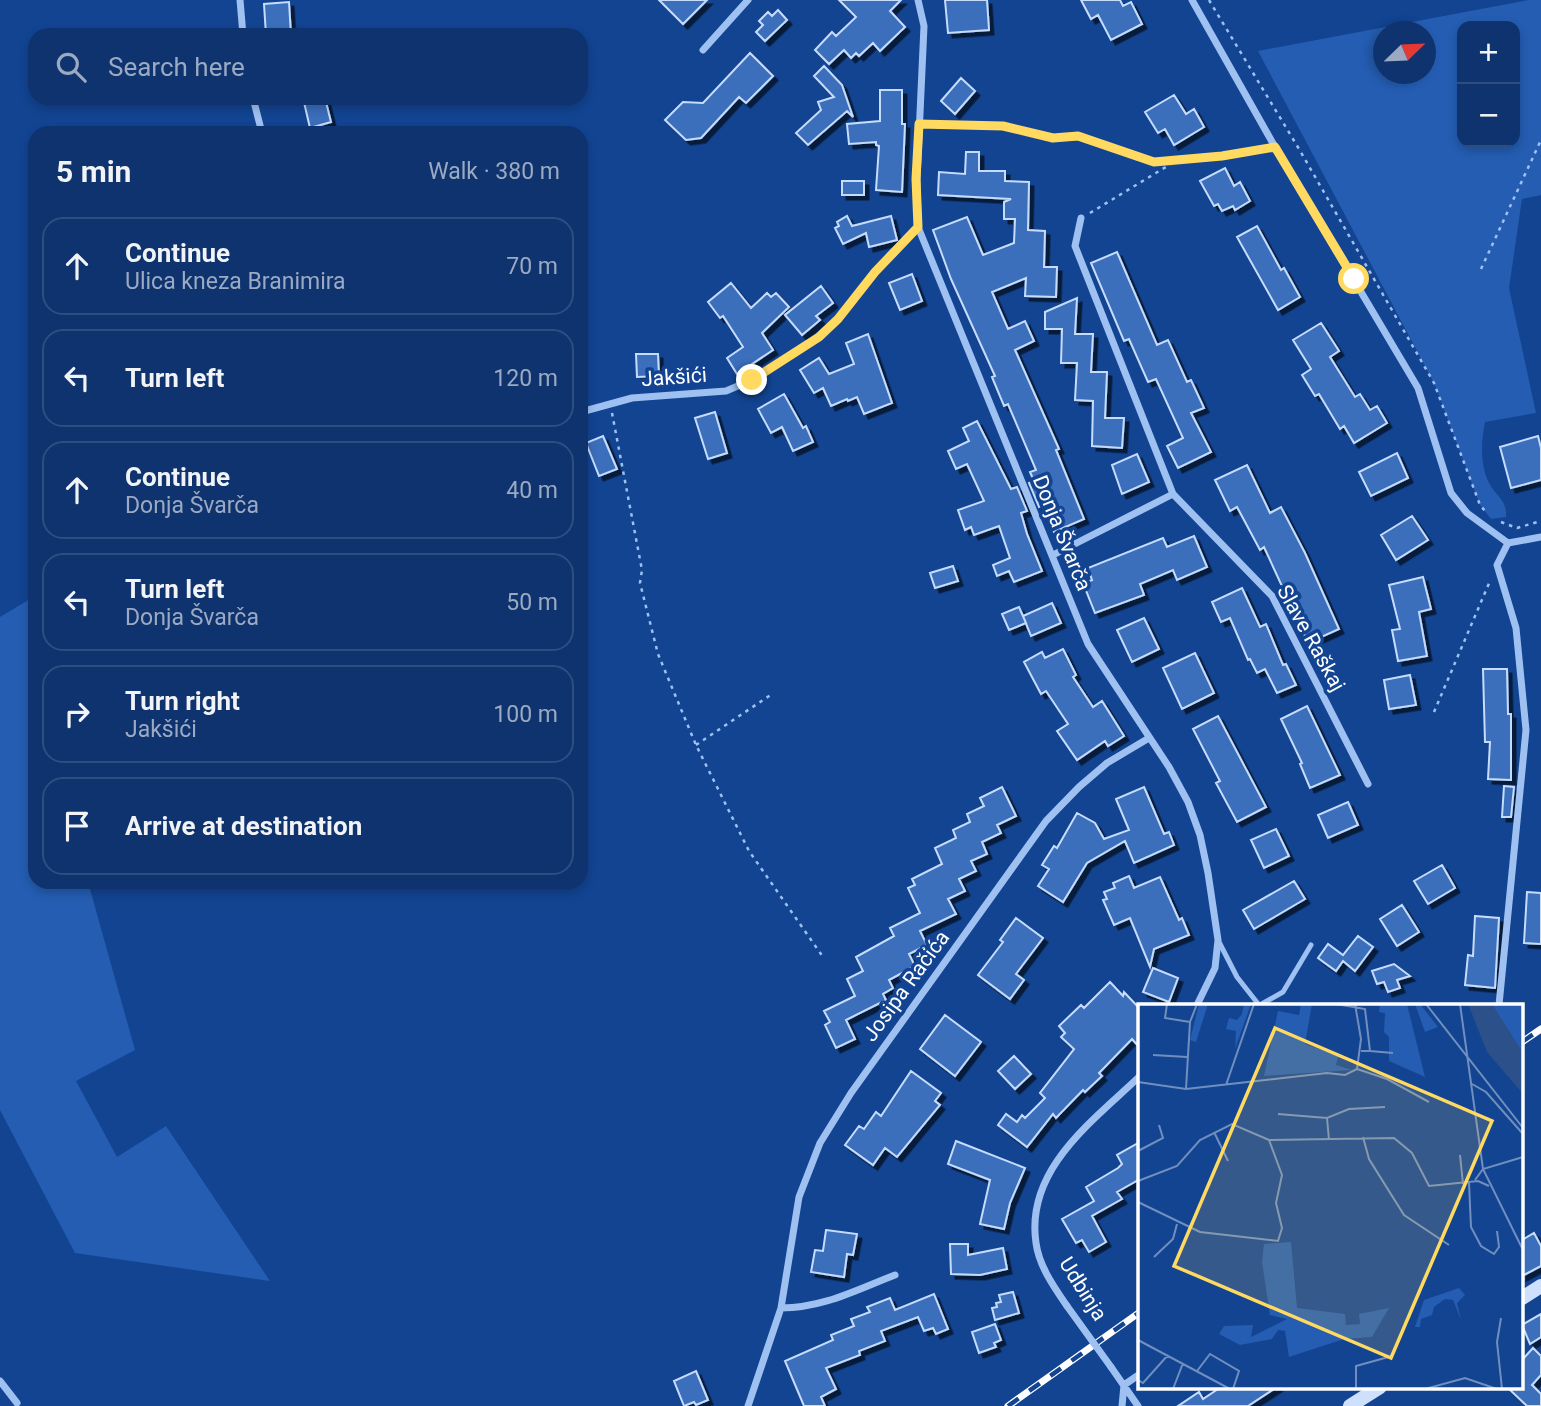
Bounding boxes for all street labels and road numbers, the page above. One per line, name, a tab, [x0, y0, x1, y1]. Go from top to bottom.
street label: Jakšići	[640, 363, 708, 391]
street label: Donja Švarča	[1028, 472, 1096, 594]
street label: Slave Raškaj	[1272, 581, 1350, 695]
street label: Josipa Račića	[858, 926, 954, 1046]
street label: Udbinja	[1054, 1253, 1112, 1325]

